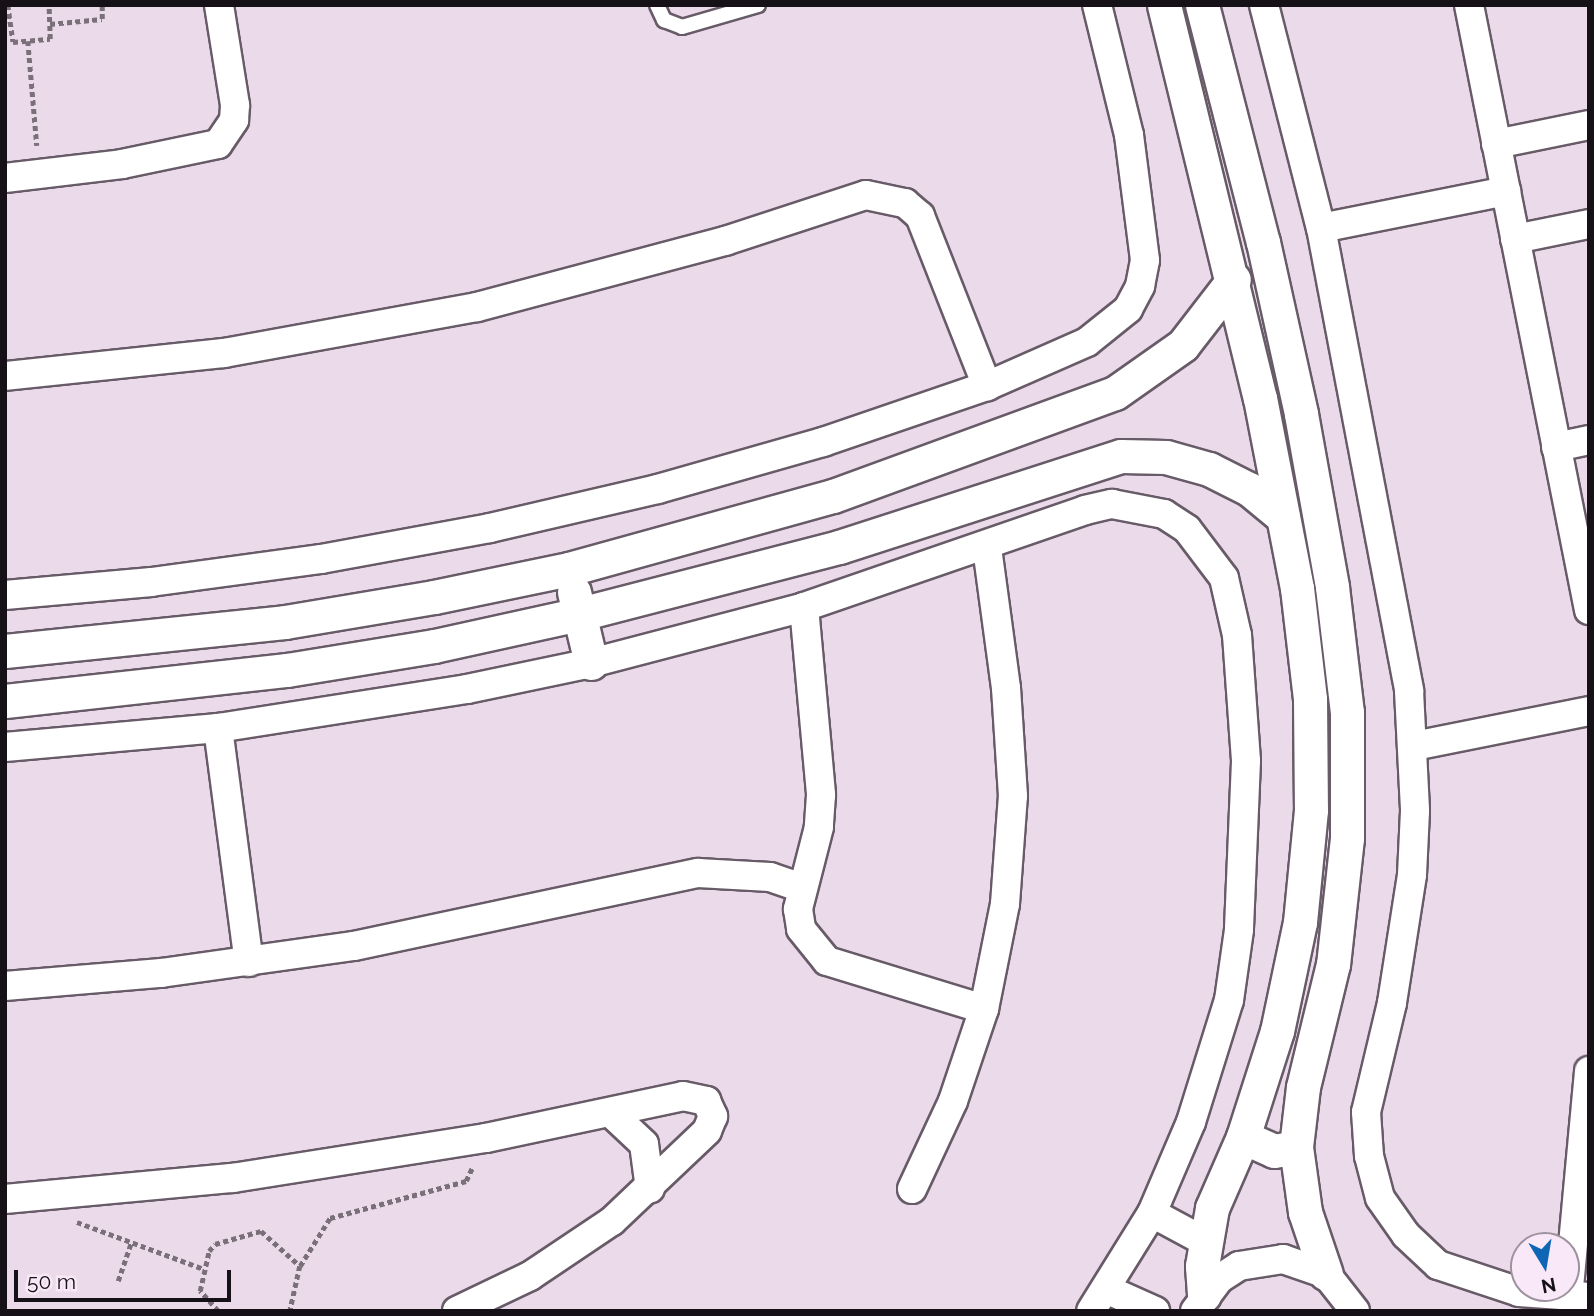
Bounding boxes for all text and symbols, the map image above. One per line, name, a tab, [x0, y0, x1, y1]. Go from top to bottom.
north arrow	[1510, 1232, 1580, 1302]
scale bar	[18, 1256, 234, 1300]
text: 50 m	[27, 1269, 76, 1294]
text: N	[1539, 1273, 1558, 1298]

